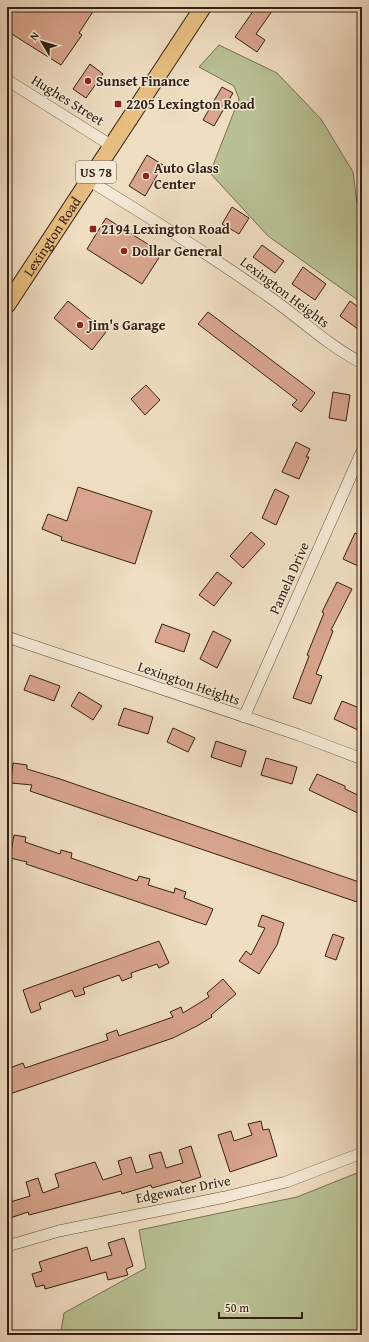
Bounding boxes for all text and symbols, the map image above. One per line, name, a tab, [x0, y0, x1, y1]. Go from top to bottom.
north arrow	[22, 22, 62, 62]
text: N	[26, 28, 43, 44]
street label: Hughes Street	[28, 70, 108, 130]
place label: Sunset Finance	[96, 71, 190, 91]
marker: Sunset Finance	[83, 76, 93, 86]
place label: 2205 Lexington Road	[126, 94, 255, 114]
marker: 2205 Lexington Road	[113, 99, 123, 109]
place label: Auto Glass Center	[154, 158, 219, 194]
road number: US 78	[76, 161, 116, 183]
marker: Auto Glass Center	[141, 171, 151, 181]
street label: Lexington Road	[19, 192, 86, 280]
place label: 2194 Lexington Road	[101, 219, 230, 239]
marker: 2194 Lexington Road	[88, 224, 98, 234]
place label: Dollar General	[132, 241, 223, 261]
marker: Dollar General	[119, 246, 129, 256]
street label: Lexington Heights	[236, 252, 334, 332]
place label: Jim's Garage	[86, 315, 166, 335]
marker: Jim's Garage	[75, 320, 85, 330]
street label: Pamela Drive	[264, 538, 314, 617]
street label: Lexington Heights	[135, 656, 243, 710]
street label: Edgewater Drive	[134, 1170, 233, 1208]
scale bar	[219, 1294, 302, 1320]
text: 50 m	[225, 1299, 249, 1316]

